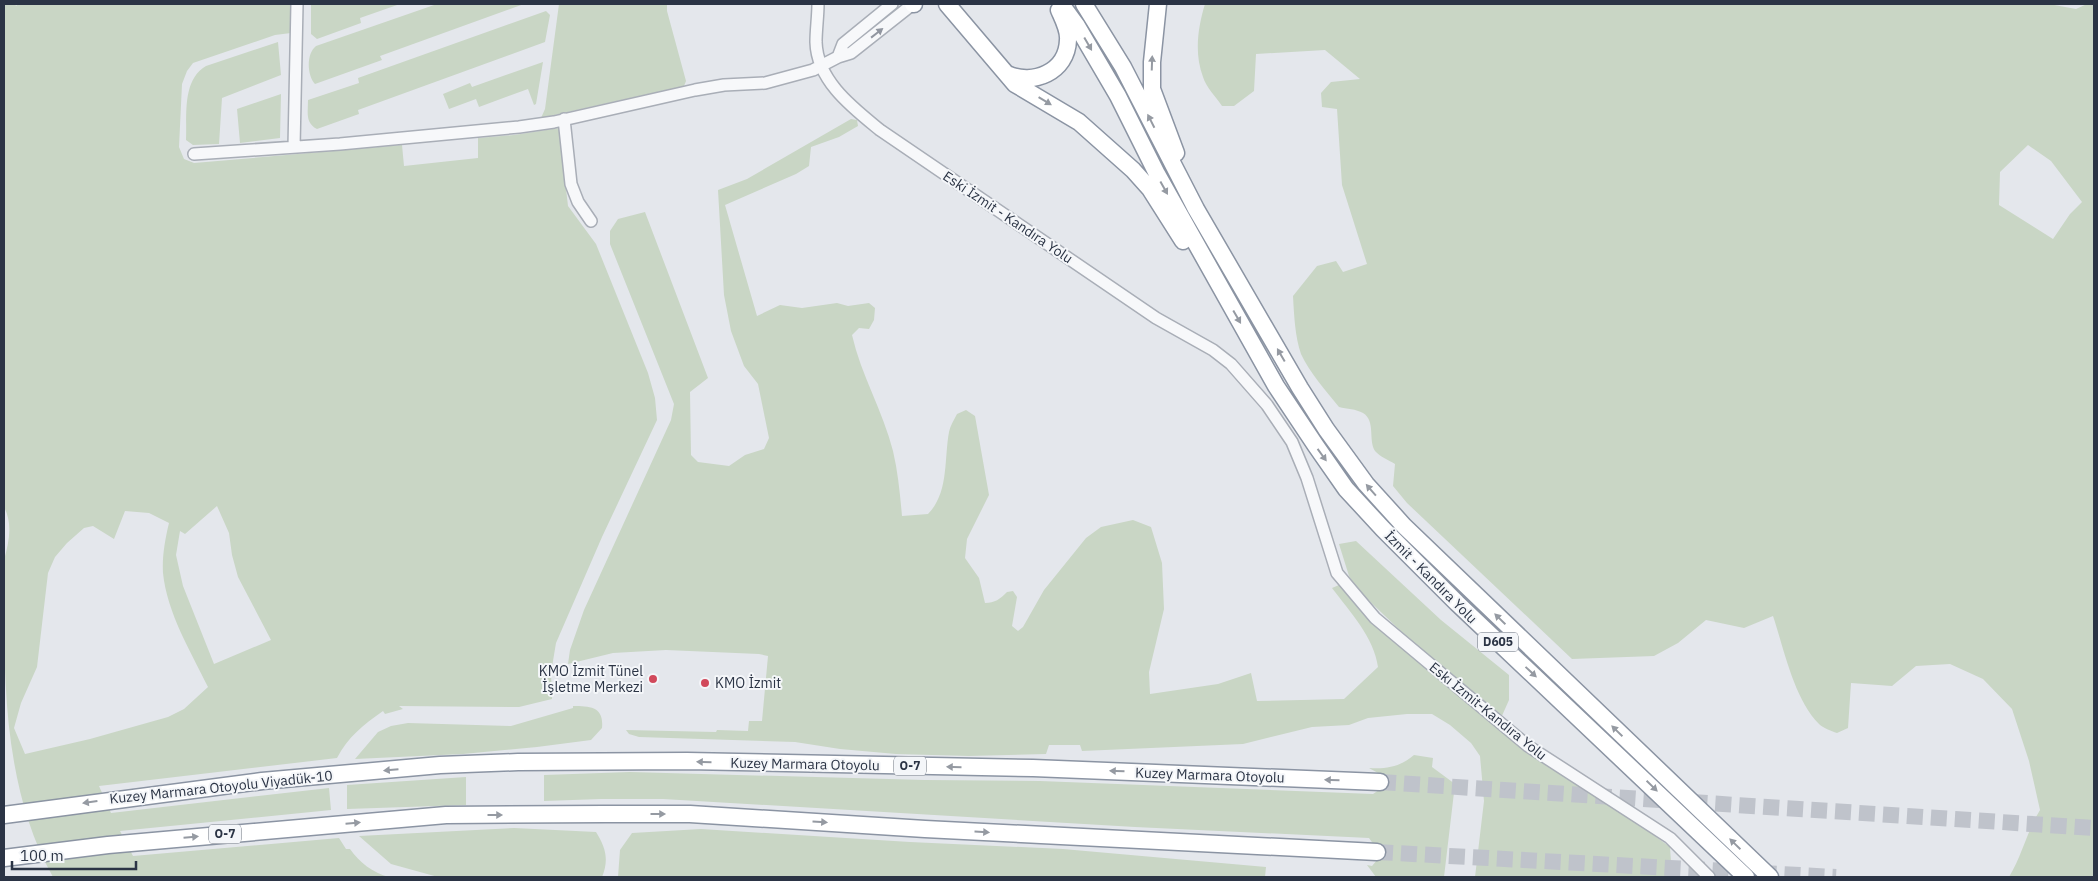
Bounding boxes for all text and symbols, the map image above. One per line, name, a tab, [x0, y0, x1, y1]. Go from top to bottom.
one-way arrow	[870, 27, 883, 38]
one-way arrow	[1084, 37, 1092, 52]
one-way arrow	[1149, 55, 1157, 71]
one-way arrow	[1038, 97, 1051, 106]
one-way arrow	[1147, 114, 1155, 128]
street label: Eski İzmit - Kandıra Yolu	[940, 167, 1076, 267]
one-way arrow	[1160, 181, 1169, 194]
one-way arrow	[1233, 309, 1241, 324]
one-way arrow	[1277, 348, 1286, 361]
one-way arrow	[1317, 448, 1327, 462]
one-way arrow	[1366, 483, 1377, 496]
street label: İzmit - Kandıra Yolu	[1381, 527, 1481, 627]
one-way arrow	[1494, 613, 1506, 625]
road number: D605	[1478, 632, 1518, 652]
street label: Eskı İzmit-Kandıra Yolu	[1426, 658, 1550, 764]
place label: KMO İzmit Tünel İşletme Merkezi	[539, 662, 643, 696]
one-way arrow	[1525, 666, 1537, 678]
marker: KMO İzmit Tünel İşletme Merkezi	[647, 673, 659, 685]
place label: KMO İzmit	[715, 674, 781, 692]
marker: KMO İzmit	[699, 677, 711, 689]
one-way arrow	[1612, 725, 1624, 737]
street label: Kuzey Marmara Otoyolu	[730, 754, 880, 774]
road number: O-7	[894, 756, 926, 776]
one-way arrow	[696, 757, 712, 765]
one-way arrow	[946, 763, 962, 771]
street label: Kuzey Marmara Otoyolu	[1135, 763, 1285, 787]
street label: Kuzey Marmara Otoyolu Viyadük-10	[108, 766, 334, 808]
one-way arrow	[383, 766, 399, 774]
one-way arrow	[1108, 767, 1124, 775]
one-way arrow	[1323, 775, 1339, 783]
one-way arrow	[1645, 780, 1657, 792]
one-way arrow	[82, 798, 98, 806]
one-way arrow	[650, 810, 666, 818]
one-way arrow	[487, 811, 503, 819]
one-way arrow	[346, 819, 362, 827]
one-way arrow	[812, 819, 828, 827]
road number: O-7	[209, 824, 241, 844]
one-way arrow	[974, 829, 990, 837]
one-way arrow	[184, 833, 200, 841]
scale bar	[12, 838, 136, 870]
one-way arrow	[1729, 838, 1741, 850]
text: 100 m	[20, 846, 64, 865]

